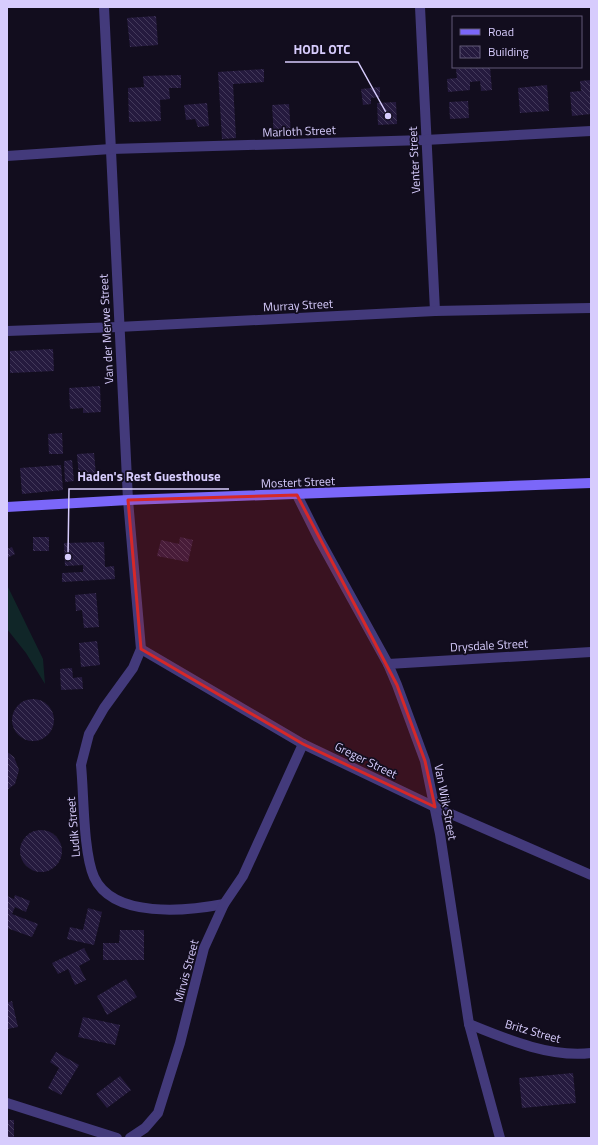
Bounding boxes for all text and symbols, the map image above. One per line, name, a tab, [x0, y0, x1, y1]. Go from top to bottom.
legend	[452, 16, 582, 68]
text: Road	[488, 22, 514, 41]
callout: HODL OTC	[285, 37, 358, 62]
text: HODL OTC	[294, 39, 350, 59]
text: Building	[488, 42, 529, 61]
street label: Marloth Street	[262, 120, 337, 142]
street label: Venter Street	[403, 125, 425, 194]
street label: Van der Merwe Street	[94, 273, 118, 384]
street label: Murray Street	[263, 294, 334, 316]
callout: Haden's Rest Guesthouse	[69, 464, 229, 489]
text: Haden's Rest Guesthouse	[77, 466, 221, 486]
street label: Mostert Street	[261, 471, 336, 493]
street label: Drysdale Street	[450, 633, 529, 657]
street label: Greger Street	[332, 737, 401, 784]
street label: Van Wijk Street	[429, 762, 463, 842]
street label: Ludik Street	[61, 795, 85, 858]
street label: Mirvis Street	[168, 937, 204, 1005]
street label: Britz Street	[503, 1014, 564, 1048]

